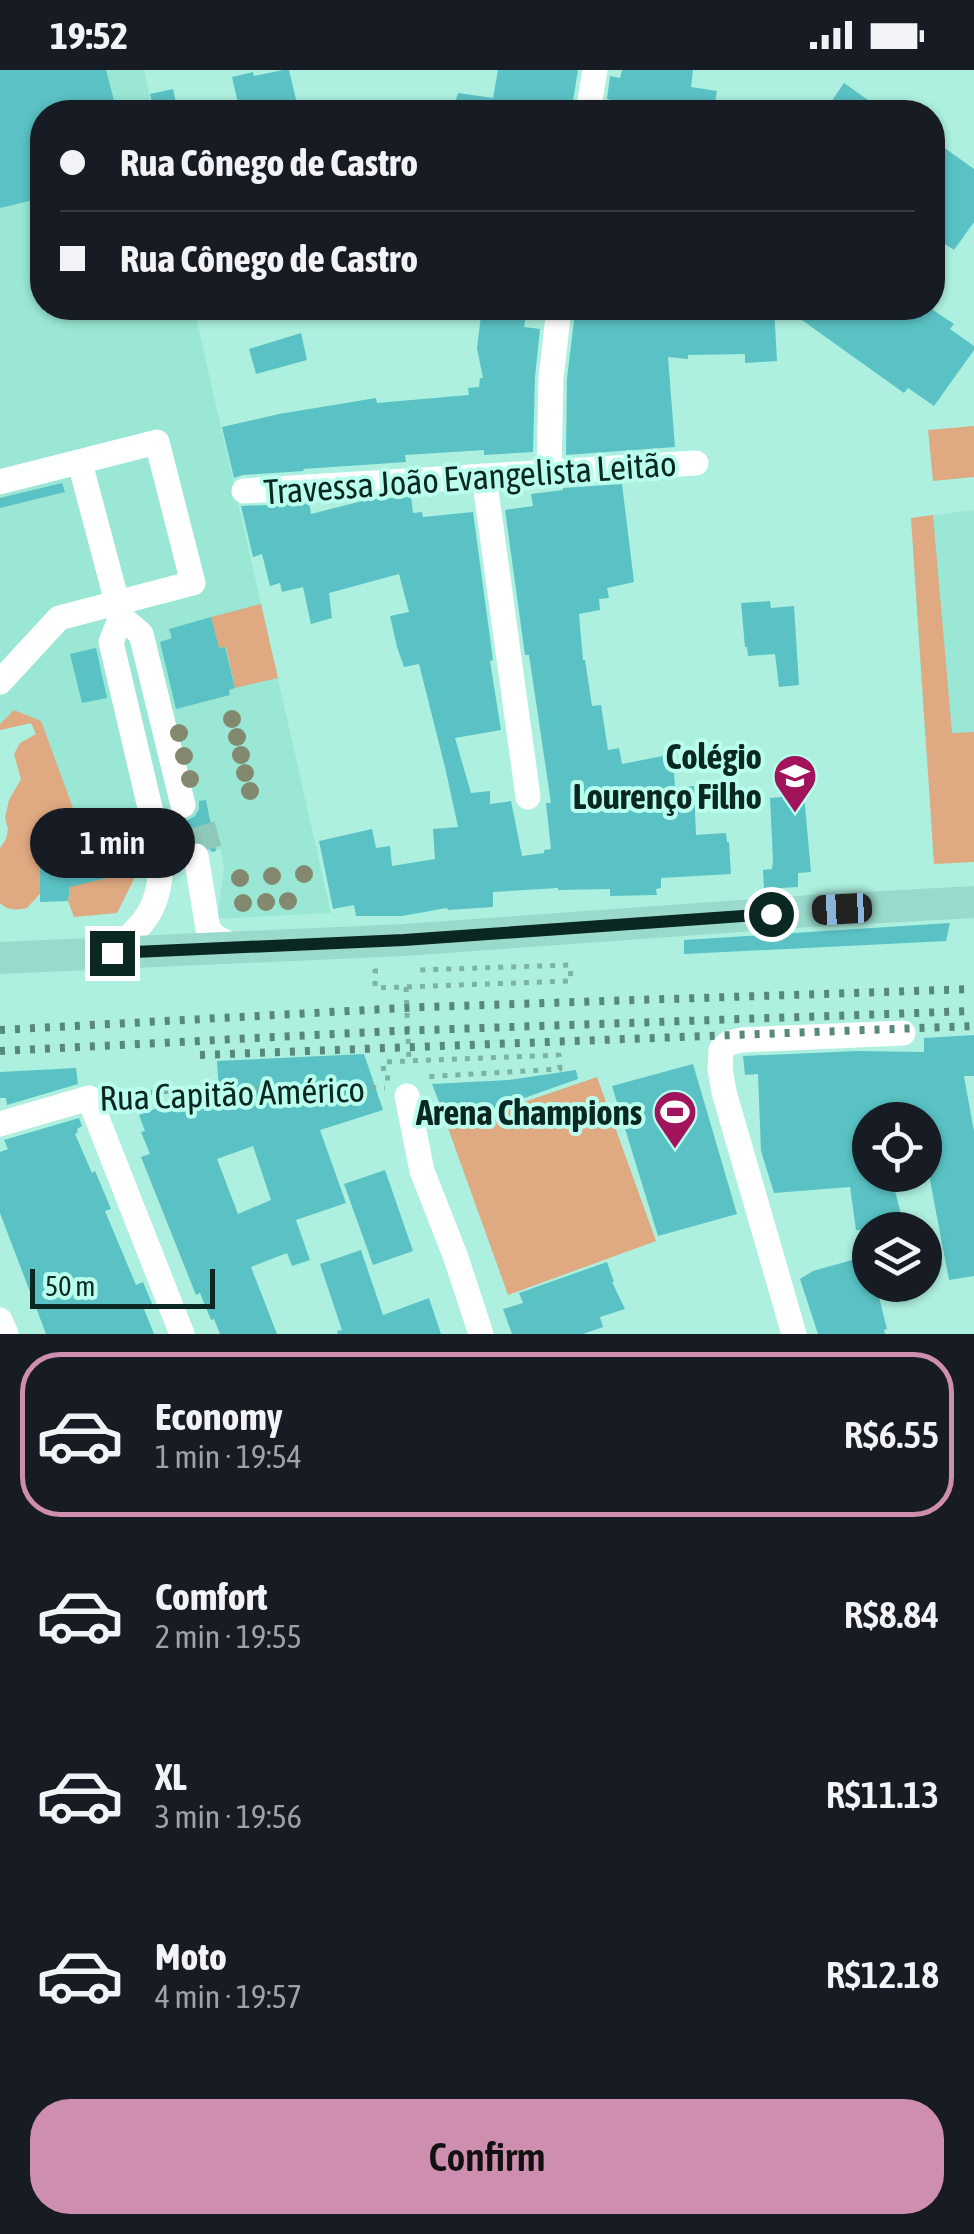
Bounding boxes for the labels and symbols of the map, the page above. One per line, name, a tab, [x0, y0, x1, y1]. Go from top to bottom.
street label: Travessa João Evangelista Leitão	[262, 443, 678, 511]
place label: Colégio Lourenço Filho	[573, 736, 762, 816]
school or university icon: Colégio Lourenço Filho	[772, 753, 818, 814]
callout: 1 min	[29, 808, 194, 878]
route start	[749, 892, 794, 937]
car	[811, 892, 873, 926]
route end	[90, 931, 135, 976]
street label: Rua Capitão Américo	[99, 1068, 365, 1118]
sports icon: Arena Champions	[652, 1089, 698, 1150]
place label: Arena Champions	[415, 1092, 642, 1132]
scale bar	[30, 1264, 215, 1308]

